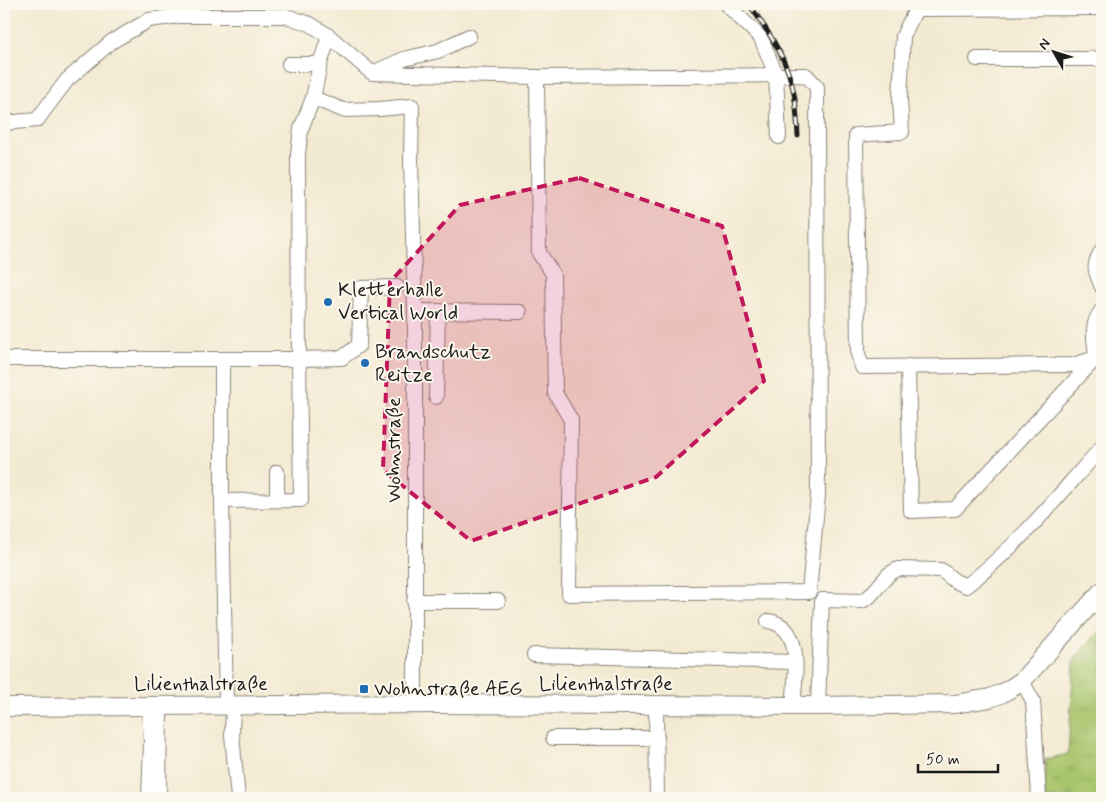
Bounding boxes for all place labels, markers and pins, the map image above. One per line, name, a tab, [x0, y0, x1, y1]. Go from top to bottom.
place label: Kletterhalle Vertical World	[338, 277, 458, 327]
marker: Kletterhalle Vertical World	[322, 296, 334, 308]
place label: Brandschutz Reitze	[375, 339, 491, 389]
marker: Brandschutz Reitze	[359, 357, 371, 369]
place label: Wohnstraße AEG	[374, 676, 522, 703]
marker: Wohnstraße AEG	[358, 683, 370, 695]

